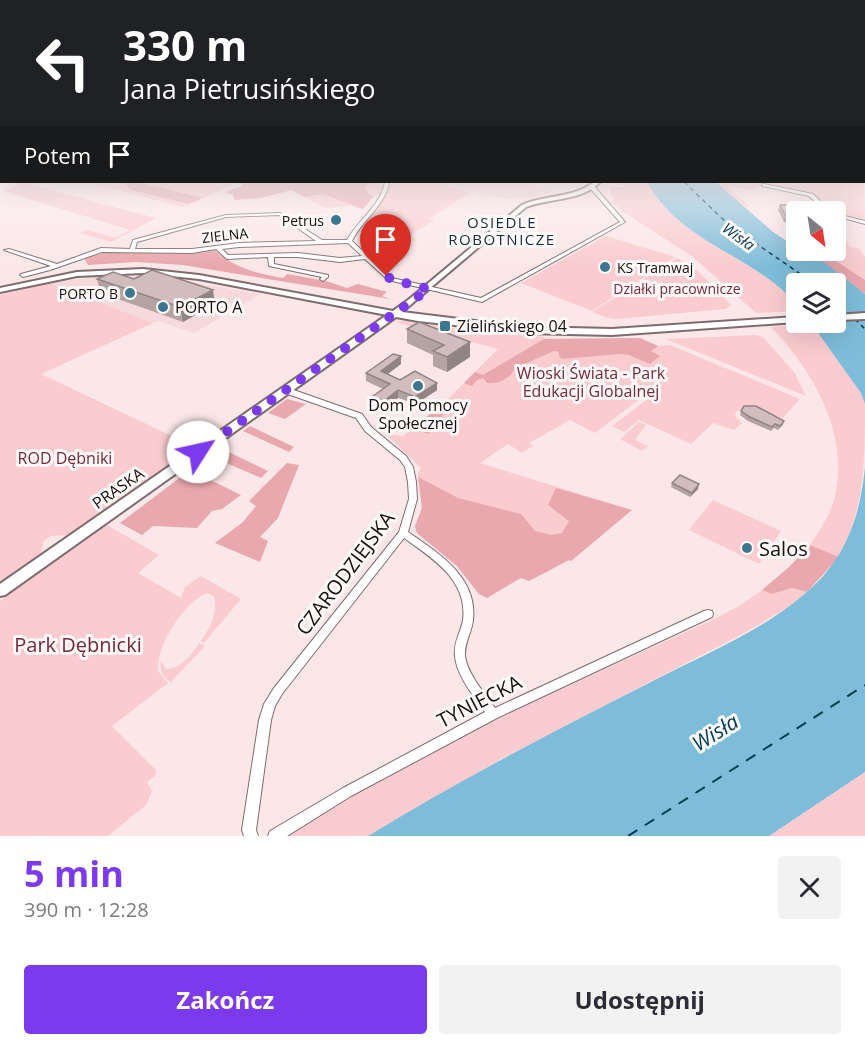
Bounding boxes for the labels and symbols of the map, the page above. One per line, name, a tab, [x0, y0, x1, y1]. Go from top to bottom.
north arrow	[786, 201, 846, 261]
place label: Petrus	[282, 211, 324, 230]
district label: OSIEDLE ROBOTNICZE	[448, 212, 556, 249]
marker: Petrus	[329, 213, 343, 227]
pin	[360, 214, 411, 276]
water label: Wisła	[719, 218, 760, 255]
street label: ZIELNA	[201, 223, 249, 247]
place label: KS Tramwaj	[617, 258, 693, 277]
marker: KS Tramwaj	[598, 260, 612, 274]
park label: Działki pracownicze	[613, 279, 741, 298]
place label: PORTO B	[59, 284, 118, 303]
marker: PORTO B	[123, 286, 137, 300]
place label: PORTO A	[175, 296, 243, 318]
marker: PORTO A	[156, 300, 170, 314]
place label: Zielińskiego 04	[457, 315, 567, 337]
marker: Zielińskiego 04	[438, 319, 452, 333]
park label: Wioski Świata - Park Edukacji Globalnej	[517, 362, 666, 402]
marker: Dom Pomocy Społecznej	[411, 379, 425, 393]
place label: Dom Pomocy Społecznej	[368, 394, 469, 434]
position arrow	[166, 420, 230, 484]
park label: ROD Dębniki	[18, 447, 112, 469]
street label: PRASKA	[88, 462, 149, 514]
street label: CZARODZIEJSKA	[290, 505, 401, 640]
place label: Salos	[759, 535, 808, 562]
marker: Salos	[740, 541, 754, 555]
park label: Park Dębnicki	[14, 631, 142, 658]
street label: TYNIECKA	[432, 668, 526, 734]
water label: Wisła	[687, 707, 743, 757]

